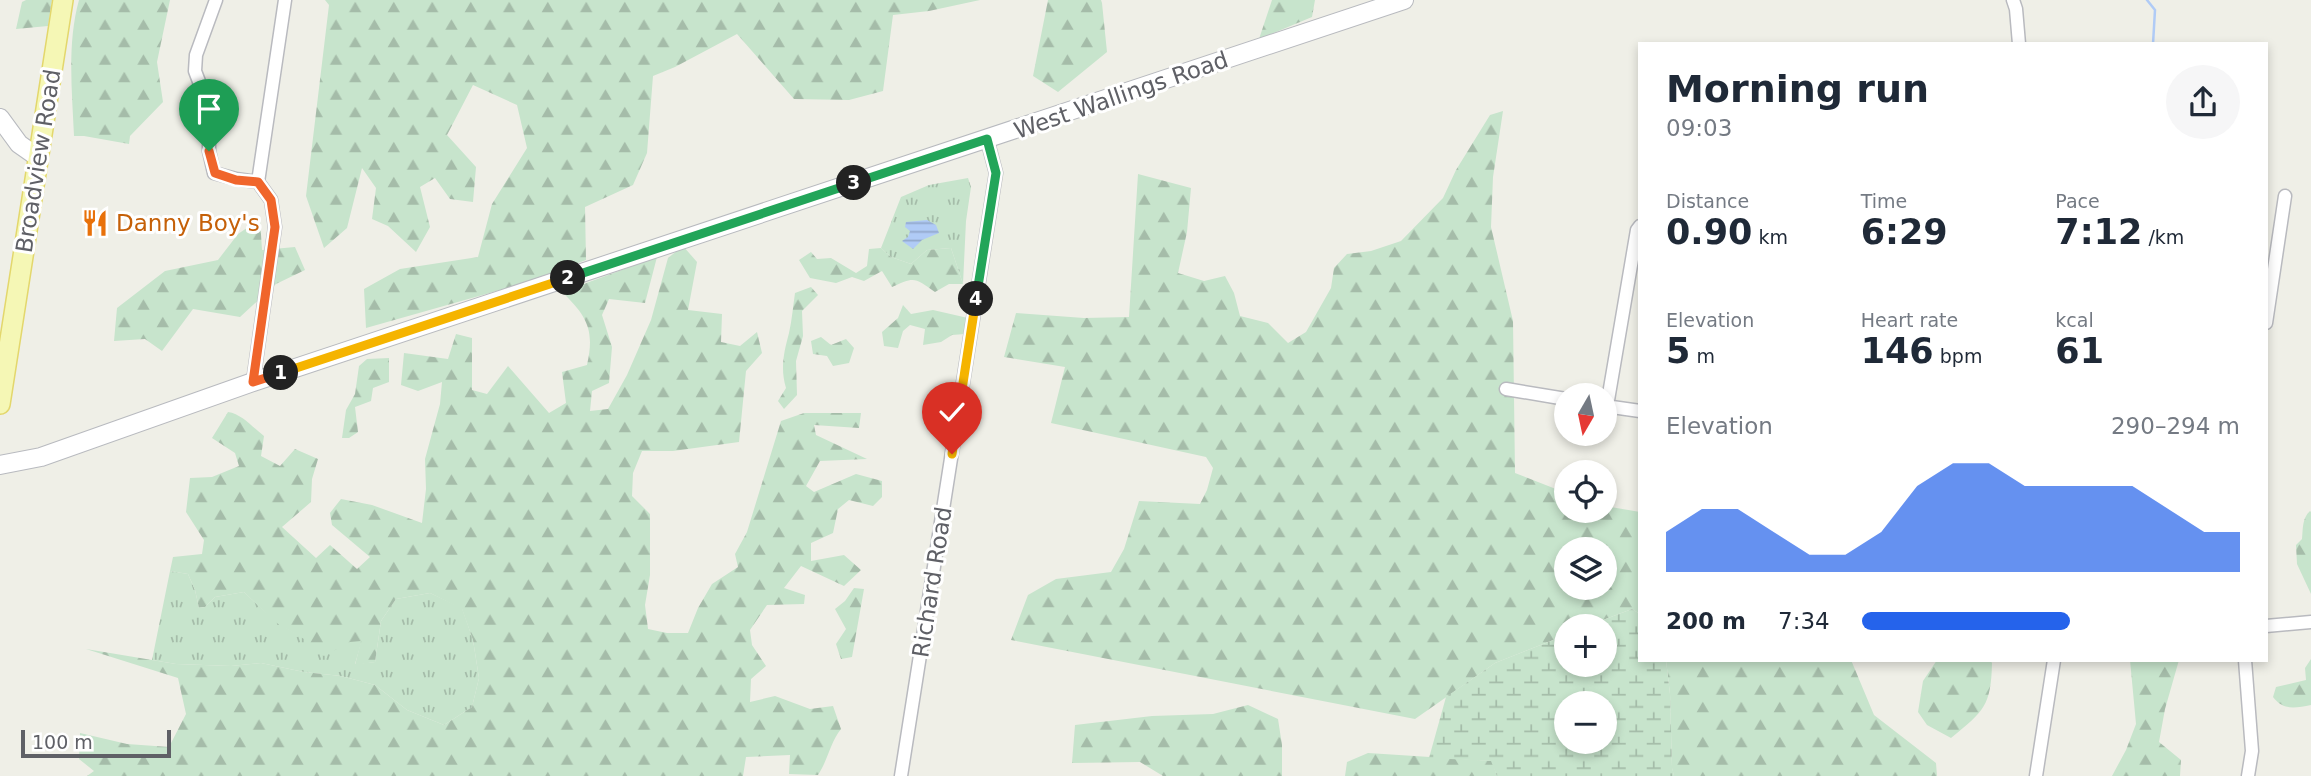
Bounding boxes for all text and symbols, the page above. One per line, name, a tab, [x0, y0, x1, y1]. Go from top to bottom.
street label: West Wallings Road	[1011, 46, 1231, 144]
button: share	[2166, 65, 2240, 139]
street label: Broadview Road	[11, 67, 65, 255]
text: Morning run	[1666, 67, 1929, 111]
pin	[179, 79, 239, 151]
icon: arrive	[190, 90, 228, 128]
text: 09:03	[1666, 115, 1732, 141]
pin: 3	[836, 166, 872, 200]
text: 3	[847, 171, 860, 193]
text: Distance	[1666, 190, 1749, 212]
text: Time	[1861, 190, 1907, 212]
text: Pace	[2055, 190, 2100, 212]
restaurant icon: Danny Boy's	[80, 208, 110, 238]
place label: Danny Boy's	[116, 210, 260, 236]
text: 0.90	[1666, 212, 1752, 252]
text: 6:29	[1861, 212, 1948, 252]
text: 7:12	[2055, 212, 2142, 252]
text: km	[1752, 226, 1788, 248]
text: /km	[2142, 226, 2184, 248]
pin: 2	[550, 260, 586, 296]
text: 2	[561, 266, 574, 288]
pin: 4	[958, 282, 993, 316]
text: 4	[969, 287, 982, 309]
text: Elevation	[1666, 309, 1754, 331]
text: Heart rate	[1861, 309, 1958, 331]
text: kcal	[2055, 309, 2094, 331]
text: 5	[1666, 331, 1690, 371]
text: 146	[1861, 331, 1934, 371]
text: 61	[2055, 331, 2104, 371]
text: m	[1690, 345, 1715, 367]
text: bpm	[1934, 345, 1982, 367]
pin: 1	[264, 356, 298, 390]
text: 1	[274, 361, 287, 383]
pin	[922, 382, 982, 454]
north arrow	[1554, 383, 1617, 446]
map controls	[1554, 383, 1617, 754]
icon: check	[933, 393, 971, 431]
text: Elevation	[1666, 413, 1773, 439]
text: 290–294 m	[2111, 413, 2240, 439]
button: locate	[1554, 460, 1617, 523]
street label: Richard Road	[907, 505, 957, 659]
button: layers	[1554, 537, 1617, 600]
text: 200 m	[1666, 608, 1746, 634]
text: 7:34	[1778, 608, 1830, 634]
button: +	[1554, 614, 1617, 677]
button: −	[1554, 691, 1617, 754]
scale bar	[21, 727, 172, 759]
text: 100 m	[32, 731, 93, 753]

